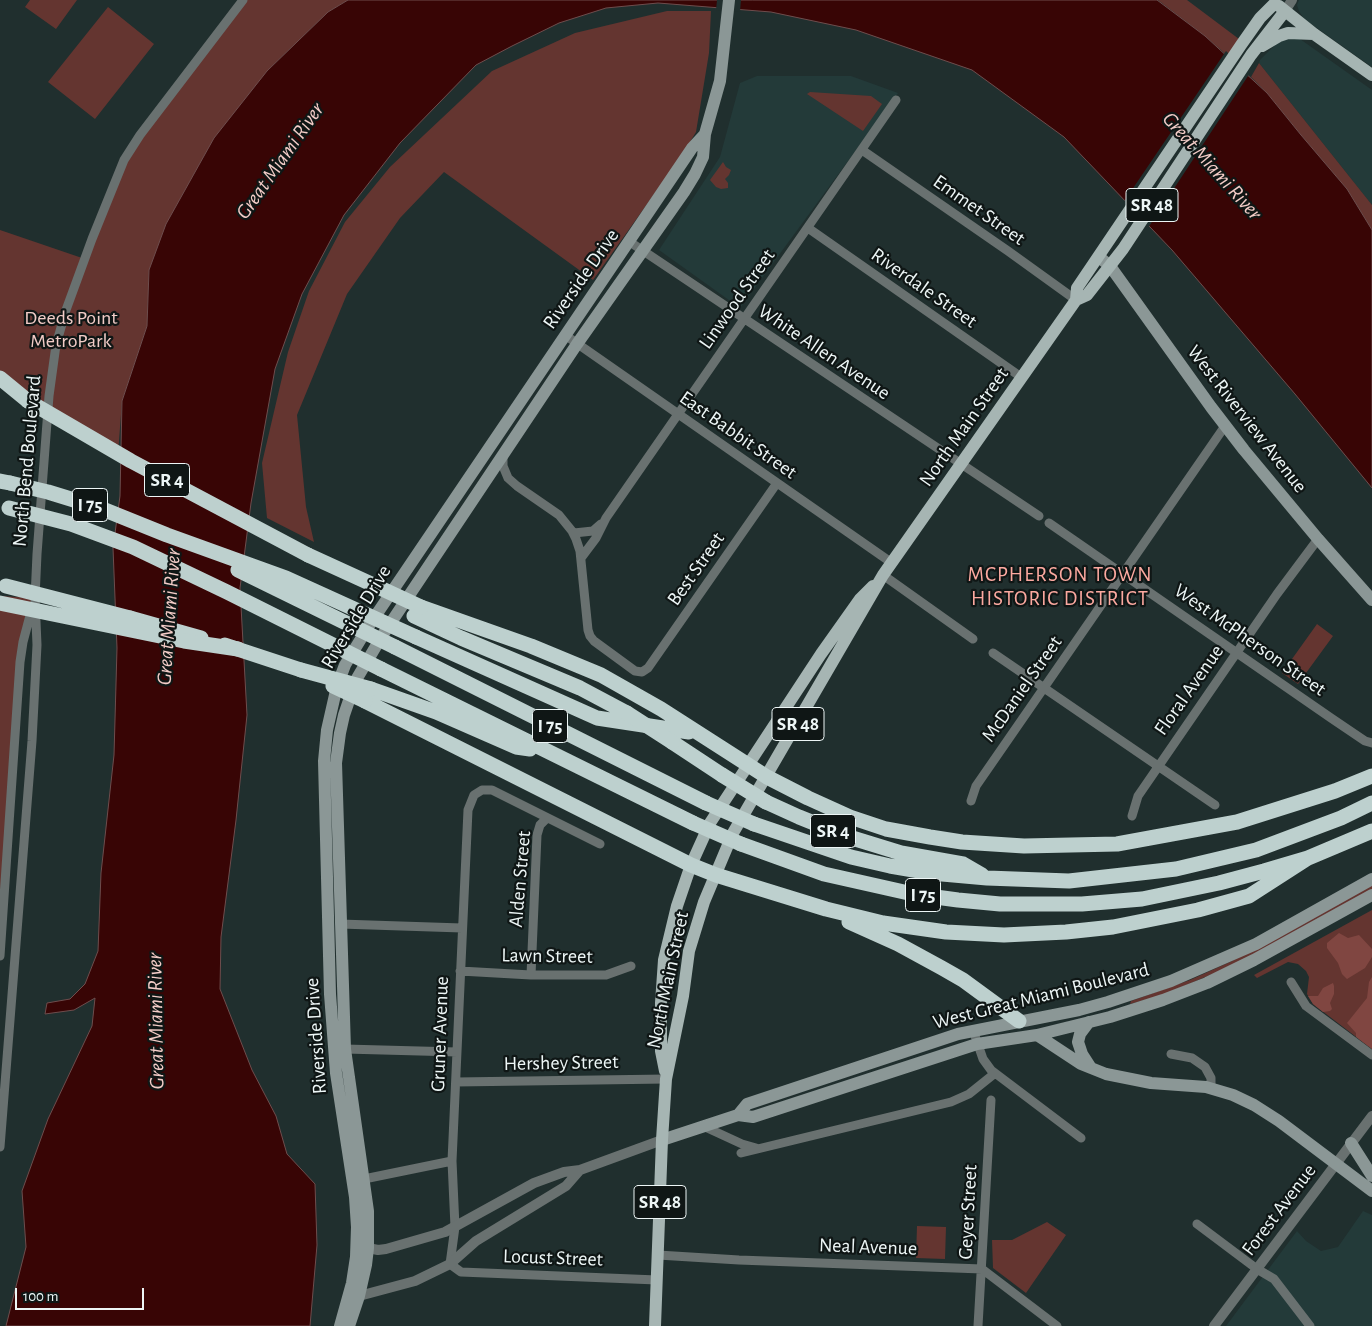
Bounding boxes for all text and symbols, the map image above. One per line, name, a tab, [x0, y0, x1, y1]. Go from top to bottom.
water label: Great Miami River	[230, 98, 330, 224]
water label: Great Miami River	[1157, 107, 1267, 225]
street label: Emmet Street	[928, 169, 1030, 251]
road number: SR 48	[1126, 188, 1178, 222]
street label: Riverside Drive	[538, 224, 624, 334]
street label: Riverdale Street	[866, 243, 982, 333]
street label: Linwood Street	[694, 244, 780, 354]
street label: White Allen Avenue	[753, 299, 895, 405]
park label: Deeds Point MetroPark	[24, 306, 118, 353]
street label: West Riverview Avenue	[1182, 340, 1312, 498]
street label: North Main Street	[914, 363, 1014, 491]
street label: North Bend Boulevard	[8, 374, 46, 548]
street label: East Babbit Street	[675, 386, 801, 484]
road number: SR 4	[144, 464, 190, 496]
road number: I 75	[72, 488, 108, 522]
street label: Best Street	[662, 528, 730, 610]
water label: Great Miami River	[152, 548, 186, 686]
street label: Riverside Drive	[316, 561, 396, 673]
district label: MCPHERSON TOWN HISTORIC DISTRICT	[966, 562, 1154, 612]
street label: West McPherson Street	[1169, 579, 1331, 701]
street label: McDaniel Street	[977, 631, 1067, 747]
street label: Floral Avenue	[1149, 640, 1229, 740]
road number: SR 48	[772, 708, 824, 741]
road number: I 75	[532, 709, 568, 742]
road number: SR 4	[810, 814, 856, 848]
street label: Alden Street	[504, 830, 536, 928]
road number: I 75	[906, 878, 940, 912]
street label: North Main Street	[642, 909, 694, 1051]
street label: Lawn Street	[501, 943, 593, 969]
water label: Great Miami River	[142, 952, 170, 1090]
street label: West Great Miami Boulevard	[930, 958, 1152, 1034]
street label: Gruner Avenue	[426, 976, 454, 1092]
street label: Riverside Drive	[300, 977, 332, 1095]
street label: Hershey Street	[503, 1050, 619, 1076]
street label: Forest Avenue	[1237, 1159, 1321, 1261]
street label: Geyer Street	[954, 1164, 982, 1260]
road number: SR 48	[634, 1186, 686, 1218]
street label: Neal Avenue	[818, 1233, 918, 1261]
street label: Locust Street	[503, 1244, 603, 1272]
scale bar	[18, 1278, 146, 1310]
text: 100 m	[23, 1289, 58, 1304]

